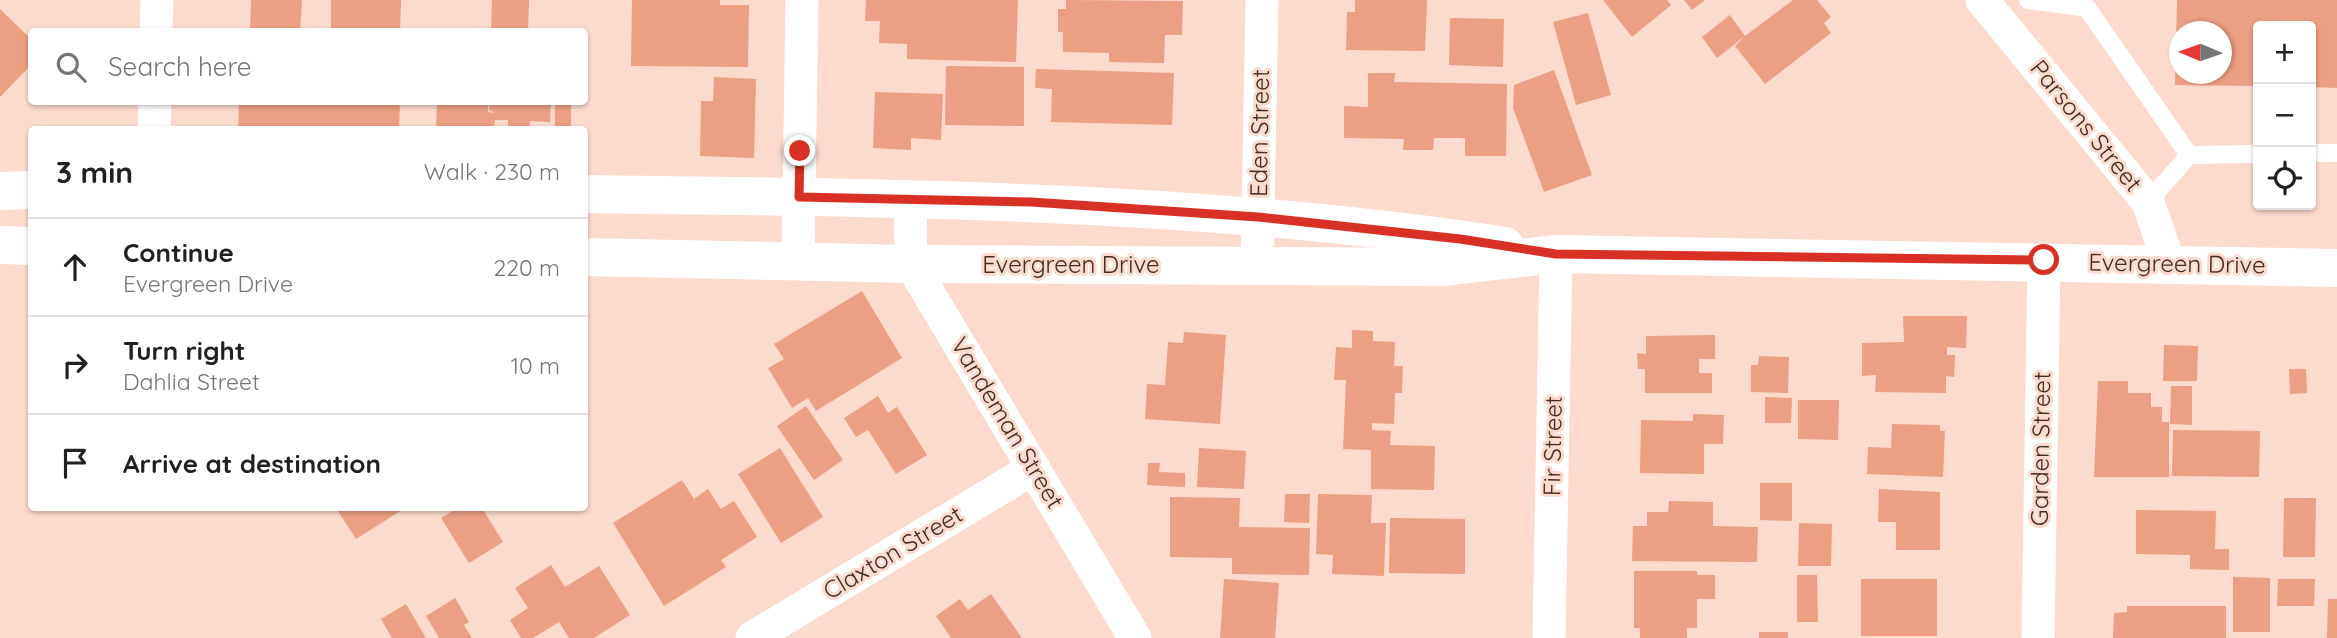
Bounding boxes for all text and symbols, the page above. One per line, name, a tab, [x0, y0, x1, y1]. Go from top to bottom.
north arrow	[2169, 21, 2232, 84]
map controls	[2253, 21, 2316, 210]
button: +	[2253, 21, 2316, 84]
search box	[28, 28, 588, 105]
icon: search	[52, 48, 90, 86]
text: Search here	[108, 50, 252, 83]
street label: Parsons Street	[2024, 53, 2149, 197]
street label: Eden Street	[1243, 69, 1275, 197]
button: −	[2253, 84, 2316, 147]
route end	[784, 135, 815, 166]
button: locate	[2253, 147, 2316, 210]
text: 3 min	[56, 153, 133, 191]
text: Walk · 230 m	[424, 157, 560, 186]
text: Continue	[123, 236, 234, 269]
route start	[2028, 244, 2059, 275]
street label: Evergreen Drive	[2088, 246, 2266, 280]
icon: ahead	[56, 248, 94, 286]
street label: Evergreen Drive	[982, 249, 1160, 279]
text: 220 m	[494, 253, 560, 282]
text: Evergreen Drive	[123, 269, 293, 298]
street label: Vandeman Street	[945, 331, 1071, 514]
text: Turn right	[123, 334, 245, 367]
icon: right	[56, 346, 94, 384]
text: 10 m	[511, 351, 560, 380]
text: Dahlia Street	[123, 367, 260, 396]
street label: Garden Street	[2024, 372, 2056, 526]
street label: Fir Street	[1536, 396, 1568, 496]
icon: arrive	[56, 444, 94, 482]
text: Arrive at destination	[123, 447, 381, 480]
street label: Claxton Street	[817, 499, 968, 605]

